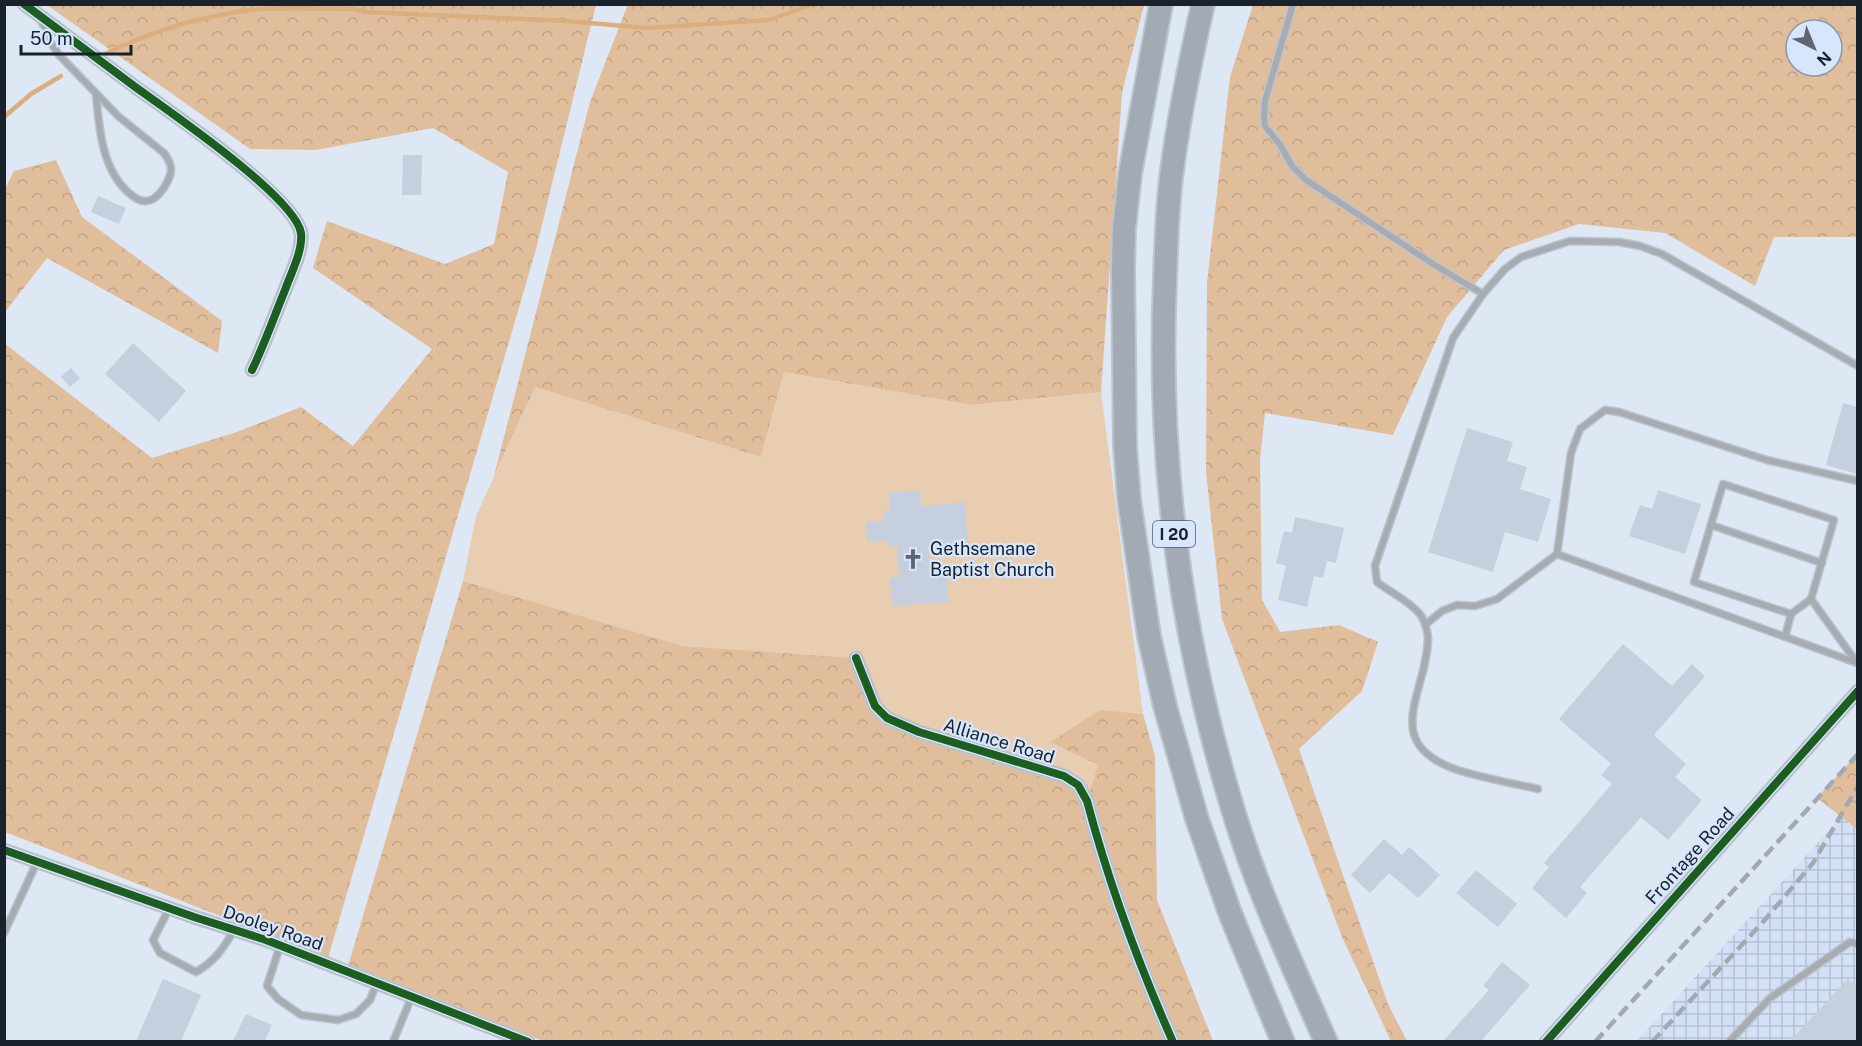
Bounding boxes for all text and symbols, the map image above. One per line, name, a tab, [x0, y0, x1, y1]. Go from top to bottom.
scale bar	[21, 18, 130, 56]
north arrow	[1784, 18, 1844, 78]
text: 50 m	[30, 28, 73, 49]
text: N	[1813, 47, 1835, 70]
road number: I 20	[1153, 521, 1195, 547]
place label: Gethsemane Baptist Church	[930, 538, 1054, 580]
church icon: Gethsemane Baptist Church	[901, 547, 925, 571]
street label: Alliance Road	[941, 714, 1057, 767]
street label: Frontage Road	[1641, 803, 1738, 908]
street label: Dooley Road	[220, 901, 326, 954]

